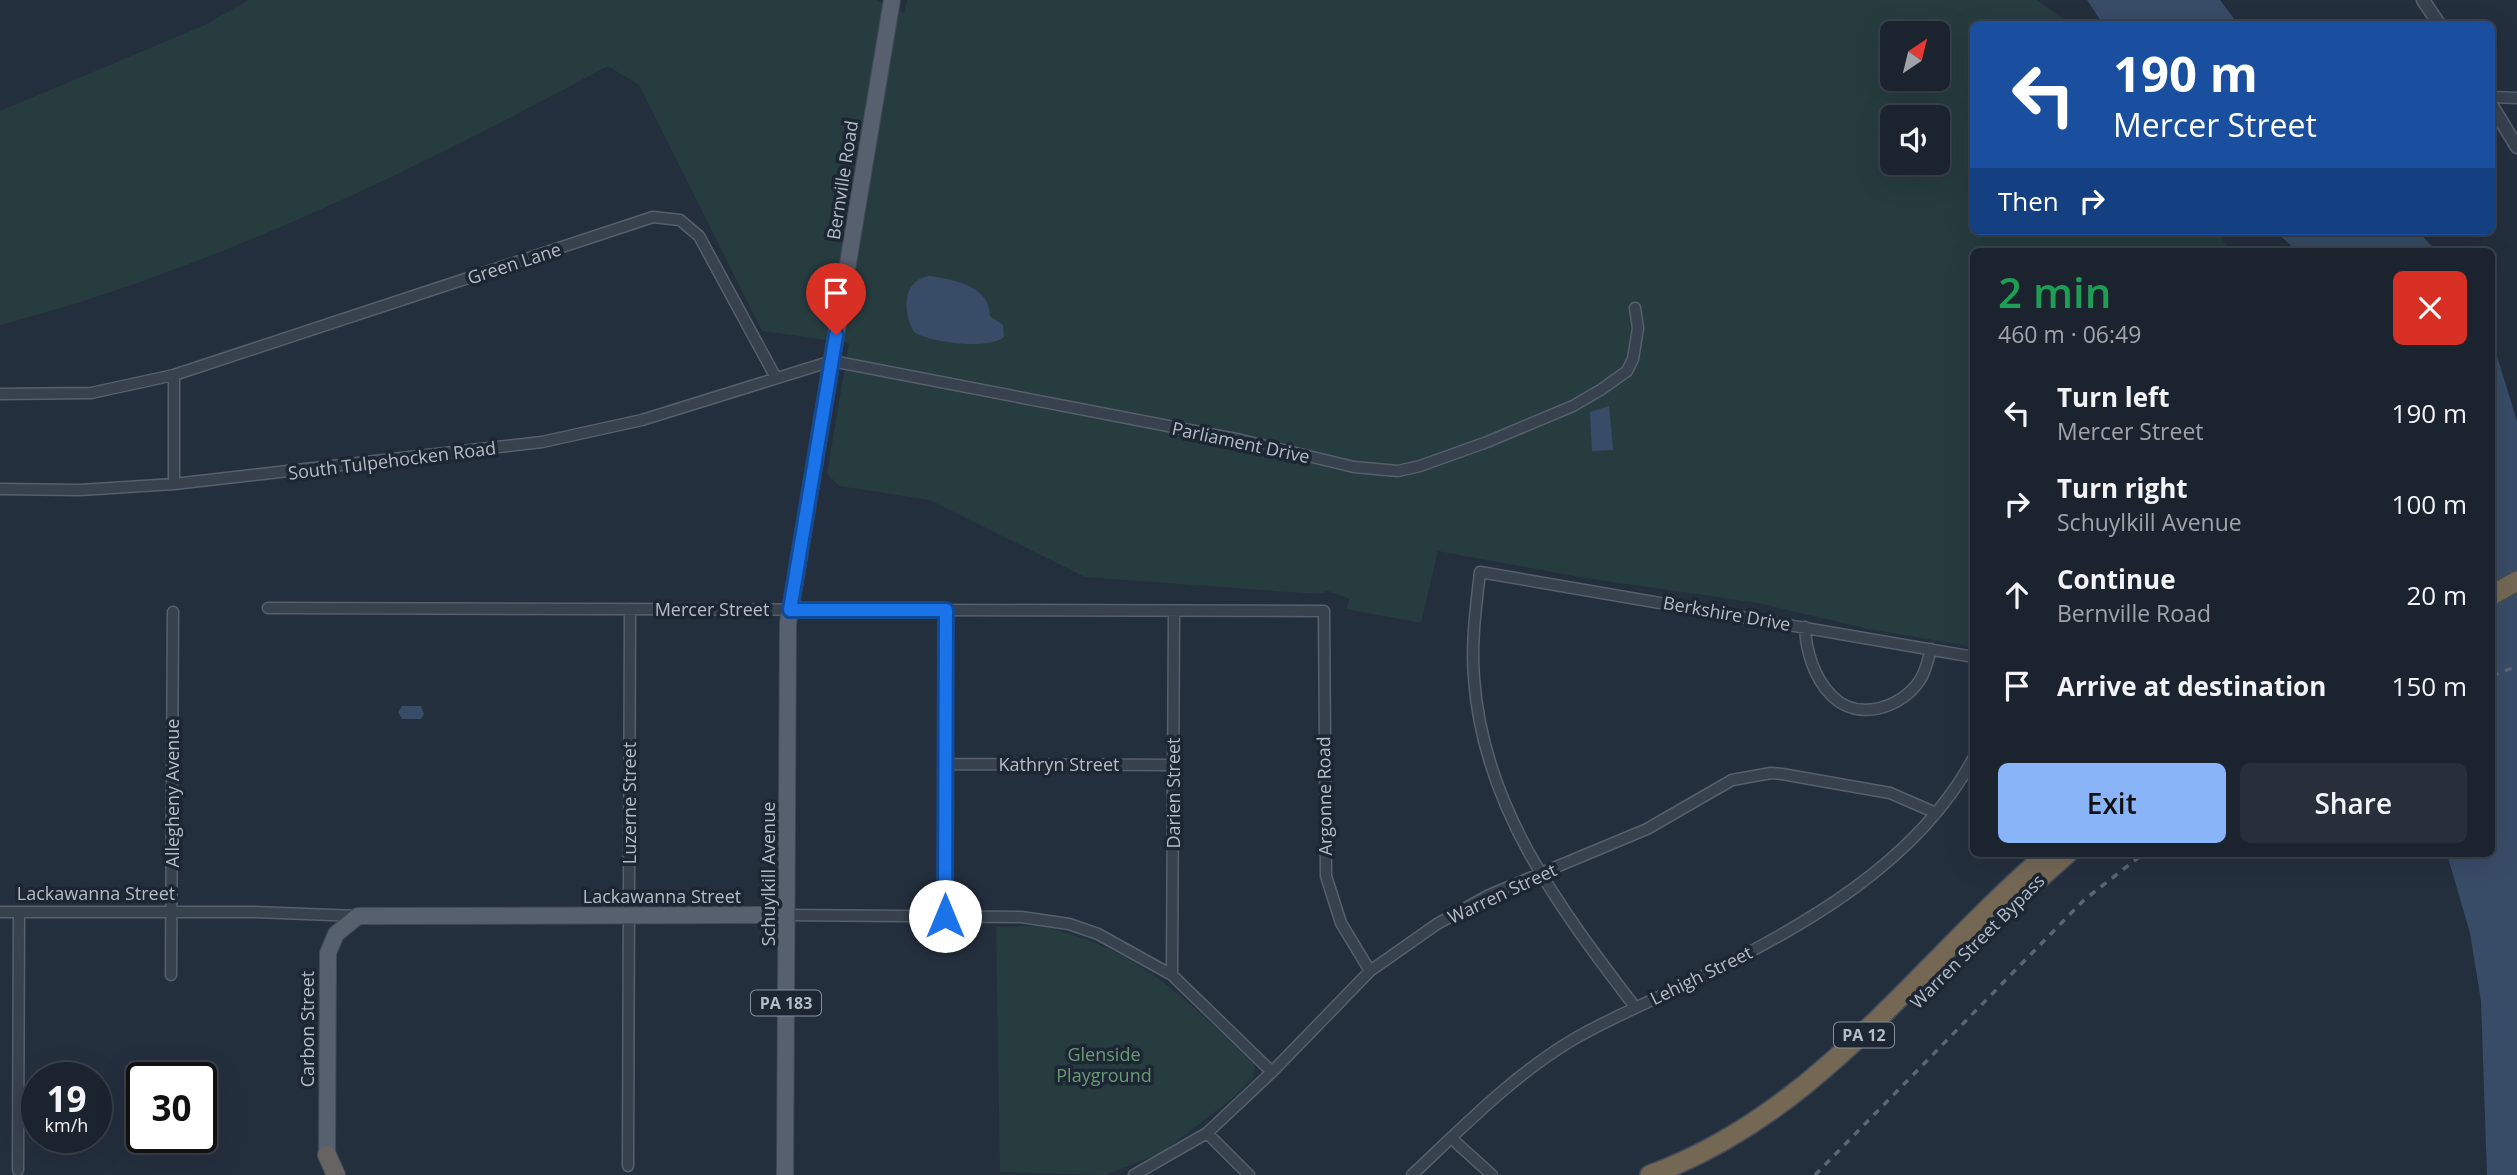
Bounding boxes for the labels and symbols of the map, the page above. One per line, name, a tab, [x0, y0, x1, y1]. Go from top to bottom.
north arrow	[1880, 21, 1950, 91]
street label: Bernville Road	[821, 119, 863, 241]
street label: Green Lane	[464, 237, 564, 289]
pin	[806, 263, 866, 335]
street label: Parliament Drive	[1170, 416, 1312, 468]
street label: South Tulpehocken Road	[287, 435, 497, 485]
street label: Berkshire Drive	[1661, 590, 1793, 636]
street label: Mercer Street	[655, 597, 769, 621]
street label: Allegheny Avenue	[160, 719, 184, 867]
street label: Argonne Road	[1311, 736, 1337, 856]
street label: Darien Street	[1161, 737, 1185, 849]
street label: Luzerne Street	[617, 742, 641, 864]
street label: Kathryn Street	[999, 752, 1119, 776]
street label: Schuylkill Avenue	[756, 802, 780, 946]
street label: Warren Street	[1444, 857, 1560, 929]
street label: Warren Street Bypass	[1905, 869, 2049, 1013]
position arrow	[908, 879, 982, 953]
street label: Lackawanna Street	[17, 881, 175, 905]
street label: Lackawanna Street	[583, 884, 741, 908]
street label: Lehigh Street	[1646, 940, 1756, 1010]
street label: Carbon Street	[295, 971, 319, 1087]
road number: PA 183	[751, 990, 821, 1015]
road number: PA 12	[1834, 1023, 1894, 1048]
park label: Glenside Playground	[1056, 1042, 1152, 1087]
speed limit sign: 30	[126, 1062, 217, 1153]

